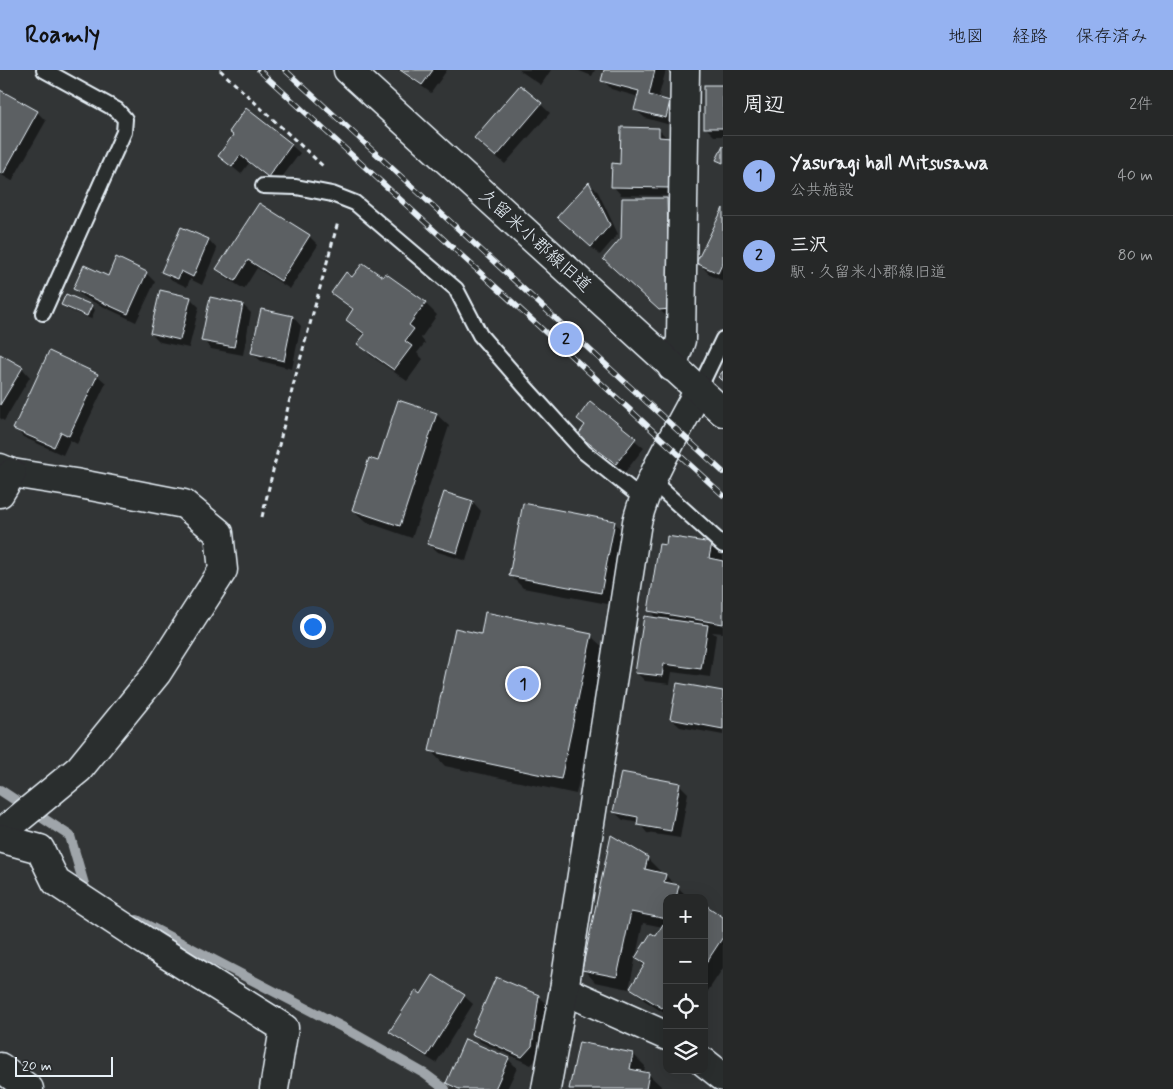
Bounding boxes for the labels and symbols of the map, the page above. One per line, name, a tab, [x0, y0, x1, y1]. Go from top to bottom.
street label: 久留米小郡線旧道	[473, 184, 597, 298]
pin: 2	[550, 320, 582, 358]
your location	[300, 614, 326, 640]
pin: 1	[507, 665, 539, 703]
scale bar	[15, 1054, 112, 1077]

